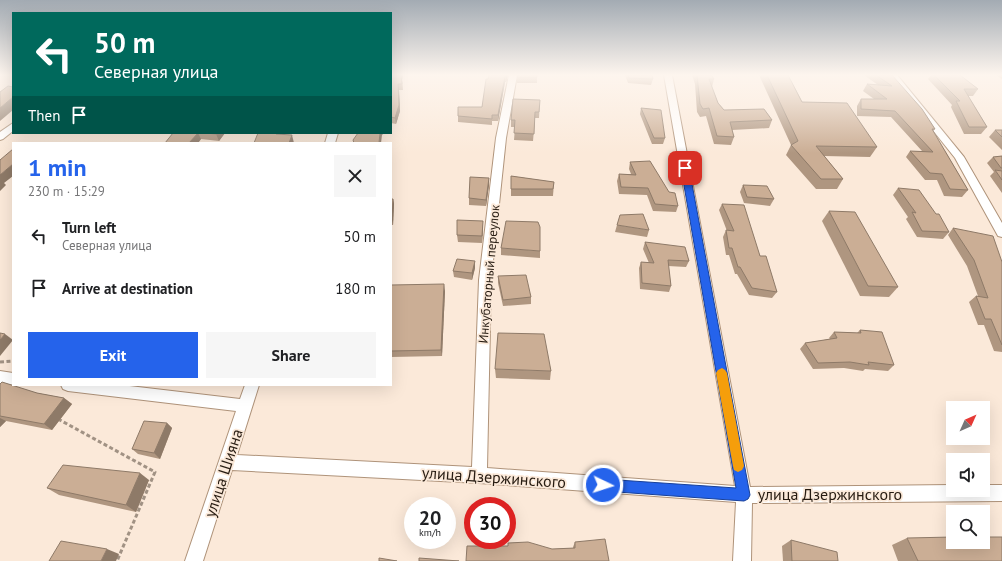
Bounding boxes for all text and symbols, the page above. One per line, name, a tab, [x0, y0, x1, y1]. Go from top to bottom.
text: 50 m	[94, 24, 155, 61]
icon: left	[28, 28, 80, 80]
text: Северная улица	[94, 60, 218, 83]
icon: arrive	[68, 104, 90, 126]
text: Then	[28, 106, 60, 125]
pin	[668, 151, 702, 185]
text: 1 min	[28, 152, 87, 183]
button: close	[334, 155, 376, 197]
icon: arrive	[674, 157, 696, 179]
text: 230 m · 15:29	[28, 183, 105, 200]
street label: Инкубаторный переулок	[474, 203, 504, 344]
text: Turn left	[62, 218, 116, 237]
icon: left	[28, 225, 50, 247]
text: 50 m	[343, 227, 376, 246]
text: Северная улица	[62, 237, 152, 254]
icon: arrive	[28, 277, 50, 299]
text: Arrive at destination	[62, 279, 193, 298]
text: 180 m	[335, 279, 376, 298]
button: Exit	[28, 332, 198, 378]
button: Share	[206, 332, 376, 378]
north arrow	[946, 401, 990, 445]
map controls	[946, 401, 990, 549]
street label: улица Шияна	[199, 426, 247, 520]
button: sound	[946, 453, 990, 497]
street label: улица Дзержинского	[421, 462, 567, 492]
position arrow	[582, 464, 624, 506]
street label: улица Дзержинского	[758, 484, 902, 504]
speed limit sign: 30	[464, 497, 516, 549]
text: 20	[419, 505, 441, 531]
button: search	[946, 505, 990, 549]
text: km/h	[419, 526, 441, 539]

